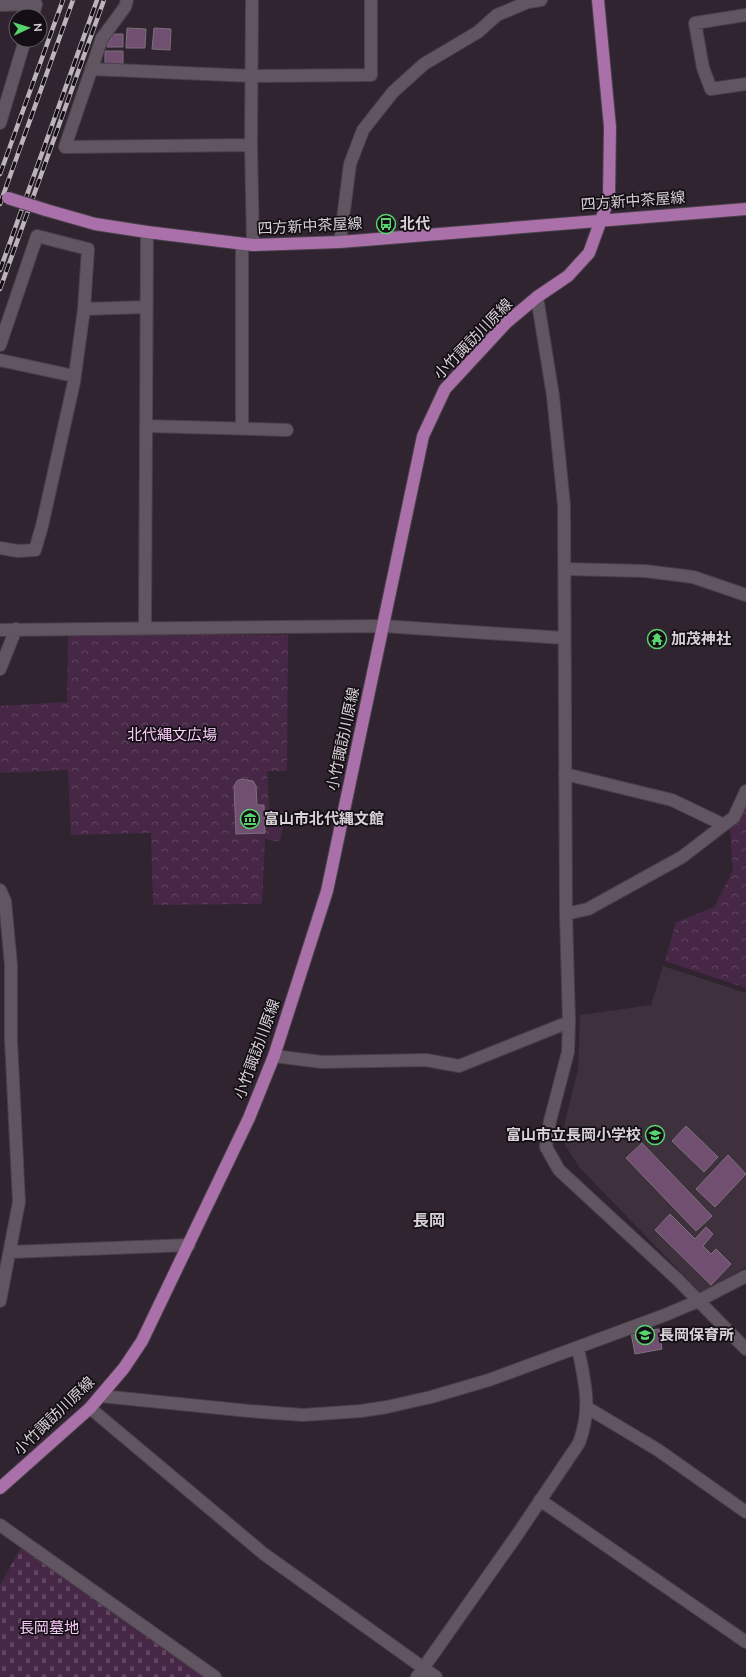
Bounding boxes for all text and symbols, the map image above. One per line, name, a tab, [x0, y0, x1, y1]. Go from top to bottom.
north arrow	[8, 8, 48, 48]
text: N	[31, 23, 45, 32]
street label: 四方新中茶屋線	[580, 187, 686, 214]
street label: 四方新中茶屋線	[257, 213, 363, 238]
bus stop icon: 北代	[375, 213, 397, 235]
place label: 北代	[400, 214, 430, 233]
street label: 小竹諏訪川原線	[429, 294, 516, 383]
temple icon: 加茂神社	[646, 628, 668, 650]
place label: 加茂神社	[671, 629, 731, 648]
street label: 小竹諏訪川原線	[322, 686, 363, 792]
park label: 北代縄文広場	[127, 725, 217, 744]
museum icon: 富山市北代縄文館	[239, 808, 261, 830]
place label: 富山市北代縄文館	[264, 809, 384, 828]
street label: 小竹諏訪川原線	[230, 996, 283, 1101]
school or university icon: 富山市立長岡小学校	[644, 1124, 666, 1146]
place label: 富山市立長岡小学校	[506, 1125, 641, 1144]
district label: 長岡	[413, 1210, 445, 1230]
school or university icon: 長岡保育所	[634, 1324, 656, 1346]
place label: 長岡保育所	[659, 1325, 734, 1344]
street label: 小竹諏訪川原線	[9, 1372, 98, 1459]
park label: 長岡墓地	[19, 1618, 79, 1637]

